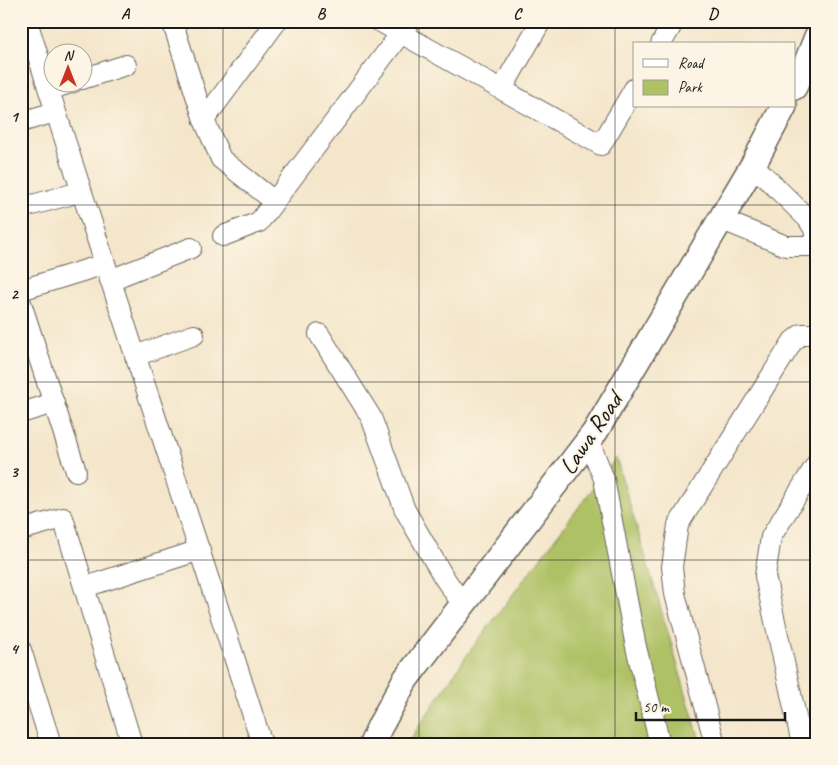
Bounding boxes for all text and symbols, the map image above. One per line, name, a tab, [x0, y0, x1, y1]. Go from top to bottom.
text: A	[121, 4, 131, 24]
text: B	[317, 4, 327, 24]
text: C	[513, 4, 523, 24]
text: D	[708, 4, 719, 24]
north arrow	[42, 42, 92, 92]
legend	[633, 42, 796, 108]
text: N	[64, 47, 75, 64]
text: Road	[678, 54, 705, 73]
text: Park	[678, 78, 703, 97]
text: 1	[10, 107, 19, 127]
text: 2	[10, 284, 19, 304]
street label: Lawa Road	[552, 383, 632, 481]
text: 3	[10, 462, 19, 482]
text: 4	[10, 639, 19, 659]
scale bar	[636, 690, 784, 722]
text: 50 m	[643, 698, 670, 717]

